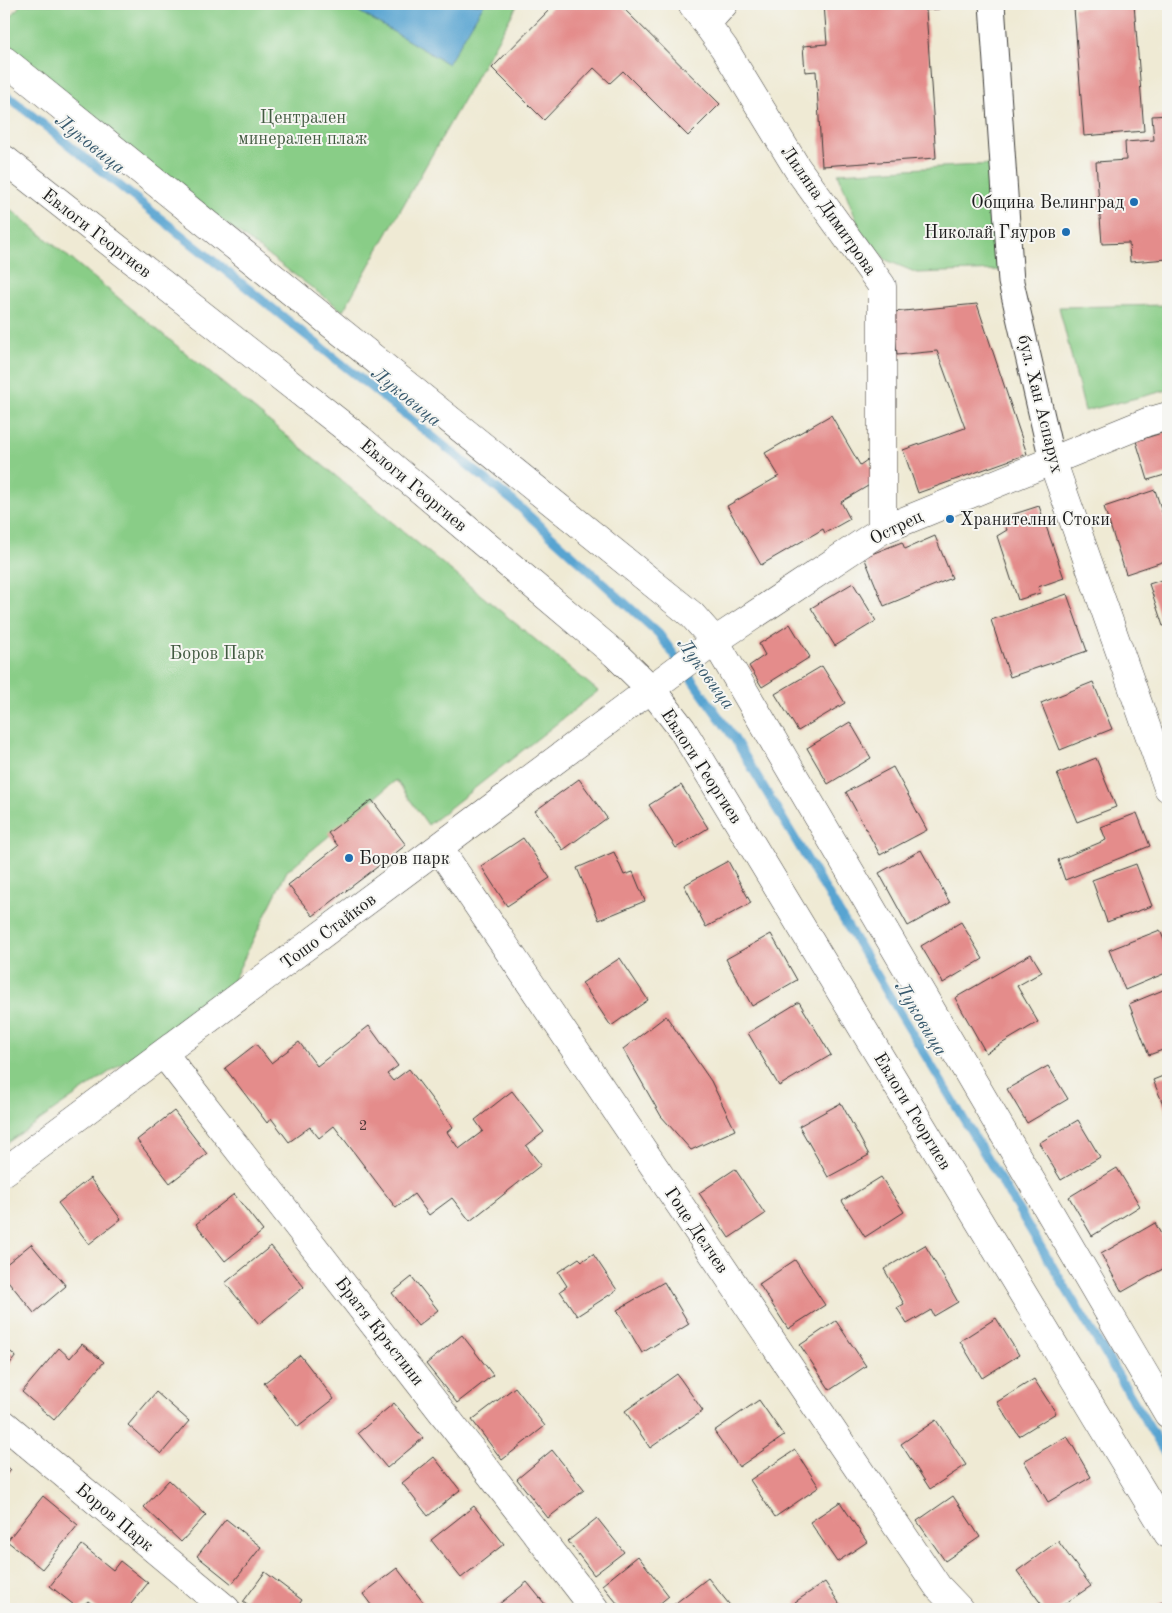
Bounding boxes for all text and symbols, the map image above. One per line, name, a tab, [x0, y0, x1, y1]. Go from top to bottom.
park label: Централен минерален плаж	[238, 109, 368, 148]
water label: Луковица	[51, 111, 128, 179]
street label: Лиляна Димитрова	[777, 143, 880, 279]
street label: Евлоги Георгиев	[38, 186, 154, 282]
place label: Община Велинград	[971, 194, 1124, 212]
marker: Община Велинград	[1128, 196, 1140, 208]
place label: Николай Гяуров	[924, 224, 1056, 242]
marker: Николай Гяуров	[1060, 226, 1072, 238]
street label: бул. Хан Аспарух	[1014, 333, 1066, 475]
water label: Луковица	[367, 364, 444, 432]
street label: Евлоги Георгиев	[357, 436, 470, 535]
street label: Острец	[867, 507, 926, 548]
place label: Хранителни Стоки	[960, 511, 1110, 529]
marker: Хранителни Стоки	[944, 513, 956, 525]
water label: Луковица	[673, 635, 737, 714]
park label: Боров Парк	[169, 645, 265, 663]
street label: Евлоги Георгиев	[657, 706, 745, 827]
place label: Боров парк	[359, 850, 450, 868]
marker: Боров парк	[343, 852, 355, 864]
street label: Тошо Стайков	[278, 890, 380, 973]
water label: Луковица	[890, 979, 950, 1060]
street label: Евлоги Георгиев	[870, 1050, 954, 1173]
house number: 2	[359, 1119, 367, 1134]
street label: Гоце Делчев	[661, 1184, 731, 1277]
street label: Братя Кръстини	[331, 1274, 427, 1389]
street label: Боров Парк	[72, 1480, 157, 1555]

